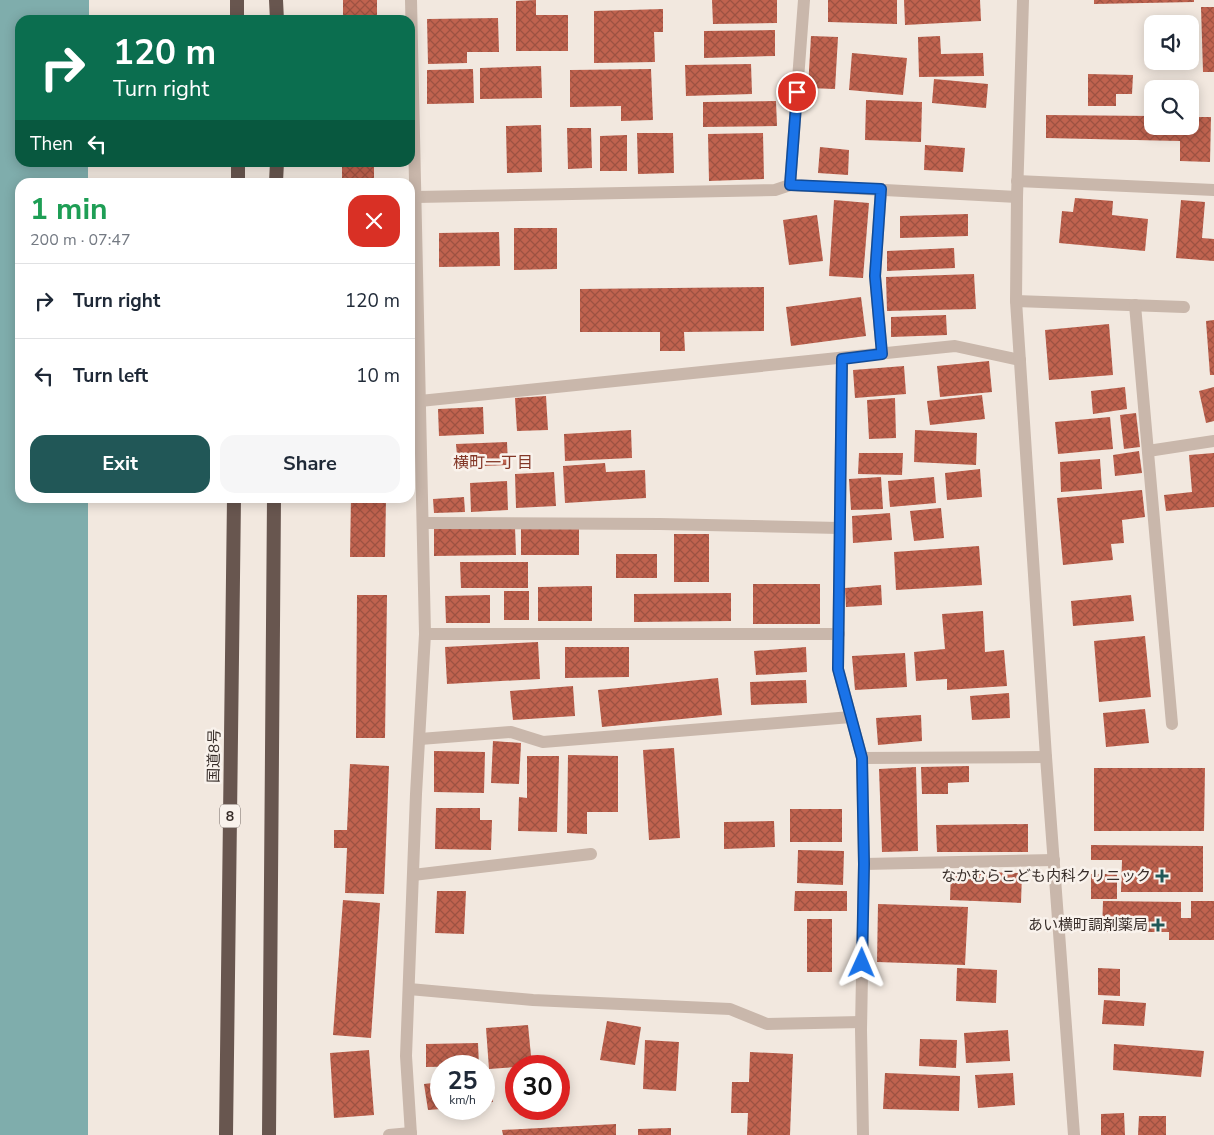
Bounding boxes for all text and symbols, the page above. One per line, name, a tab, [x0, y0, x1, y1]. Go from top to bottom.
map controls	[1144, 15, 1199, 135]
button: sound	[1144, 15, 1199, 70]
text: 120 m	[113, 29, 216, 76]
icon: right	[30, 35, 95, 100]
pin	[776, 71, 818, 113]
text: Turn right	[113, 74, 209, 104]
icon: arrive	[783, 78, 811, 106]
button: search	[1144, 80, 1199, 135]
icon: left	[83, 130, 111, 158]
text: Then	[30, 131, 73, 157]
text: 1 min	[30, 189, 108, 230]
button: close	[348, 195, 400, 247]
text: 200 m · 07:47	[30, 229, 131, 251]
icon: right	[30, 287, 58, 315]
text: Turn right	[73, 288, 160, 314]
text: 120 m	[345, 288, 400, 314]
icon: left	[30, 362, 58, 390]
text: Turn left	[73, 363, 148, 389]
text: 10 m	[356, 363, 400, 389]
button: Exit	[30, 435, 210, 493]
button: Share	[220, 435, 400, 493]
district label: 横町一丁目	[453, 452, 533, 474]
street label: 国道8号	[204, 729, 224, 783]
road number: 8	[220, 804, 240, 828]
place label: なかむらこども内科クリニック	[941, 866, 1151, 886]
marker: なかむらこども内科クリニック	[1155, 869, 1169, 883]
place label: あい横町調剤薬局	[1028, 915, 1148, 935]
marker: あい横町調剤薬局	[1152, 919, 1164, 931]
position arrow	[835, 936, 887, 988]
speed limit sign: 30	[505, 1055, 570, 1120]
text: 25	[447, 1064, 478, 1098]
text: km/h	[449, 1092, 476, 1108]

